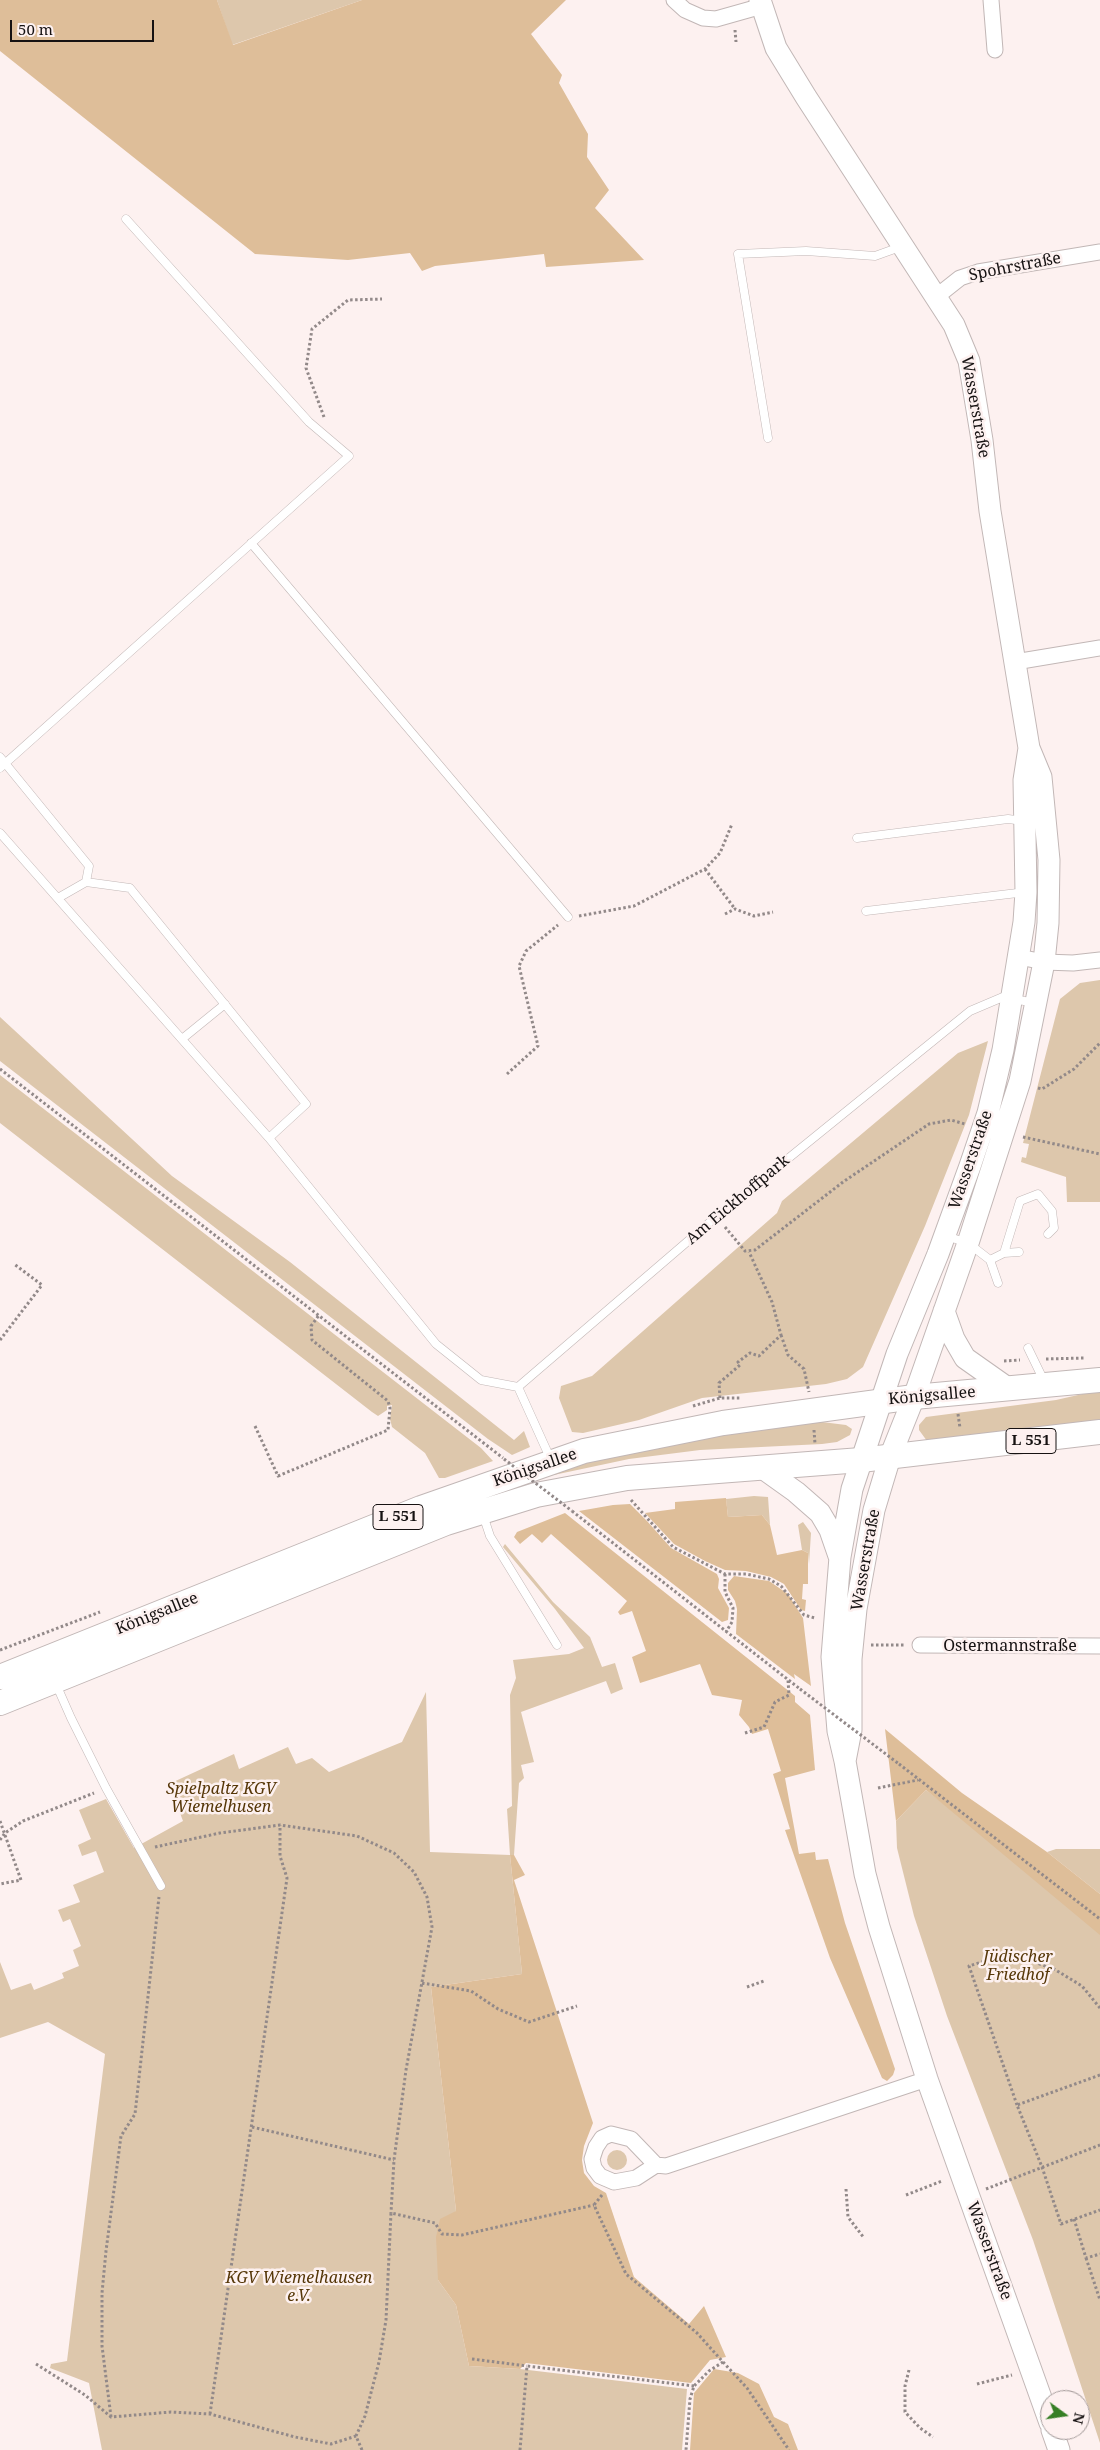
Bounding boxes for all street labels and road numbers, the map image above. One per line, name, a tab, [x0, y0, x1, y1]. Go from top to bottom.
street label: Spohrstraße	[967, 249, 1063, 285]
street label: Wasserstraße	[957, 355, 993, 459]
street label: Wasserstraße	[945, 1108, 997, 1212]
street label: Am Eickhoffpark	[682, 1151, 794, 1249]
street label: Königsallee	[888, 1383, 976, 1409]
road number: L 551	[1006, 1428, 1056, 1454]
street label: Königsallee	[491, 1445, 579, 1491]
road number: L 551	[373, 1504, 423, 1530]
street label: Wasserstraße	[848, 1508, 884, 1612]
street label: Königsallee	[113, 1589, 201, 1639]
street label: Ostermannstraße	[943, 1636, 1077, 1656]
street label: Wasserstraße	[962, 2199, 1016, 2303]

